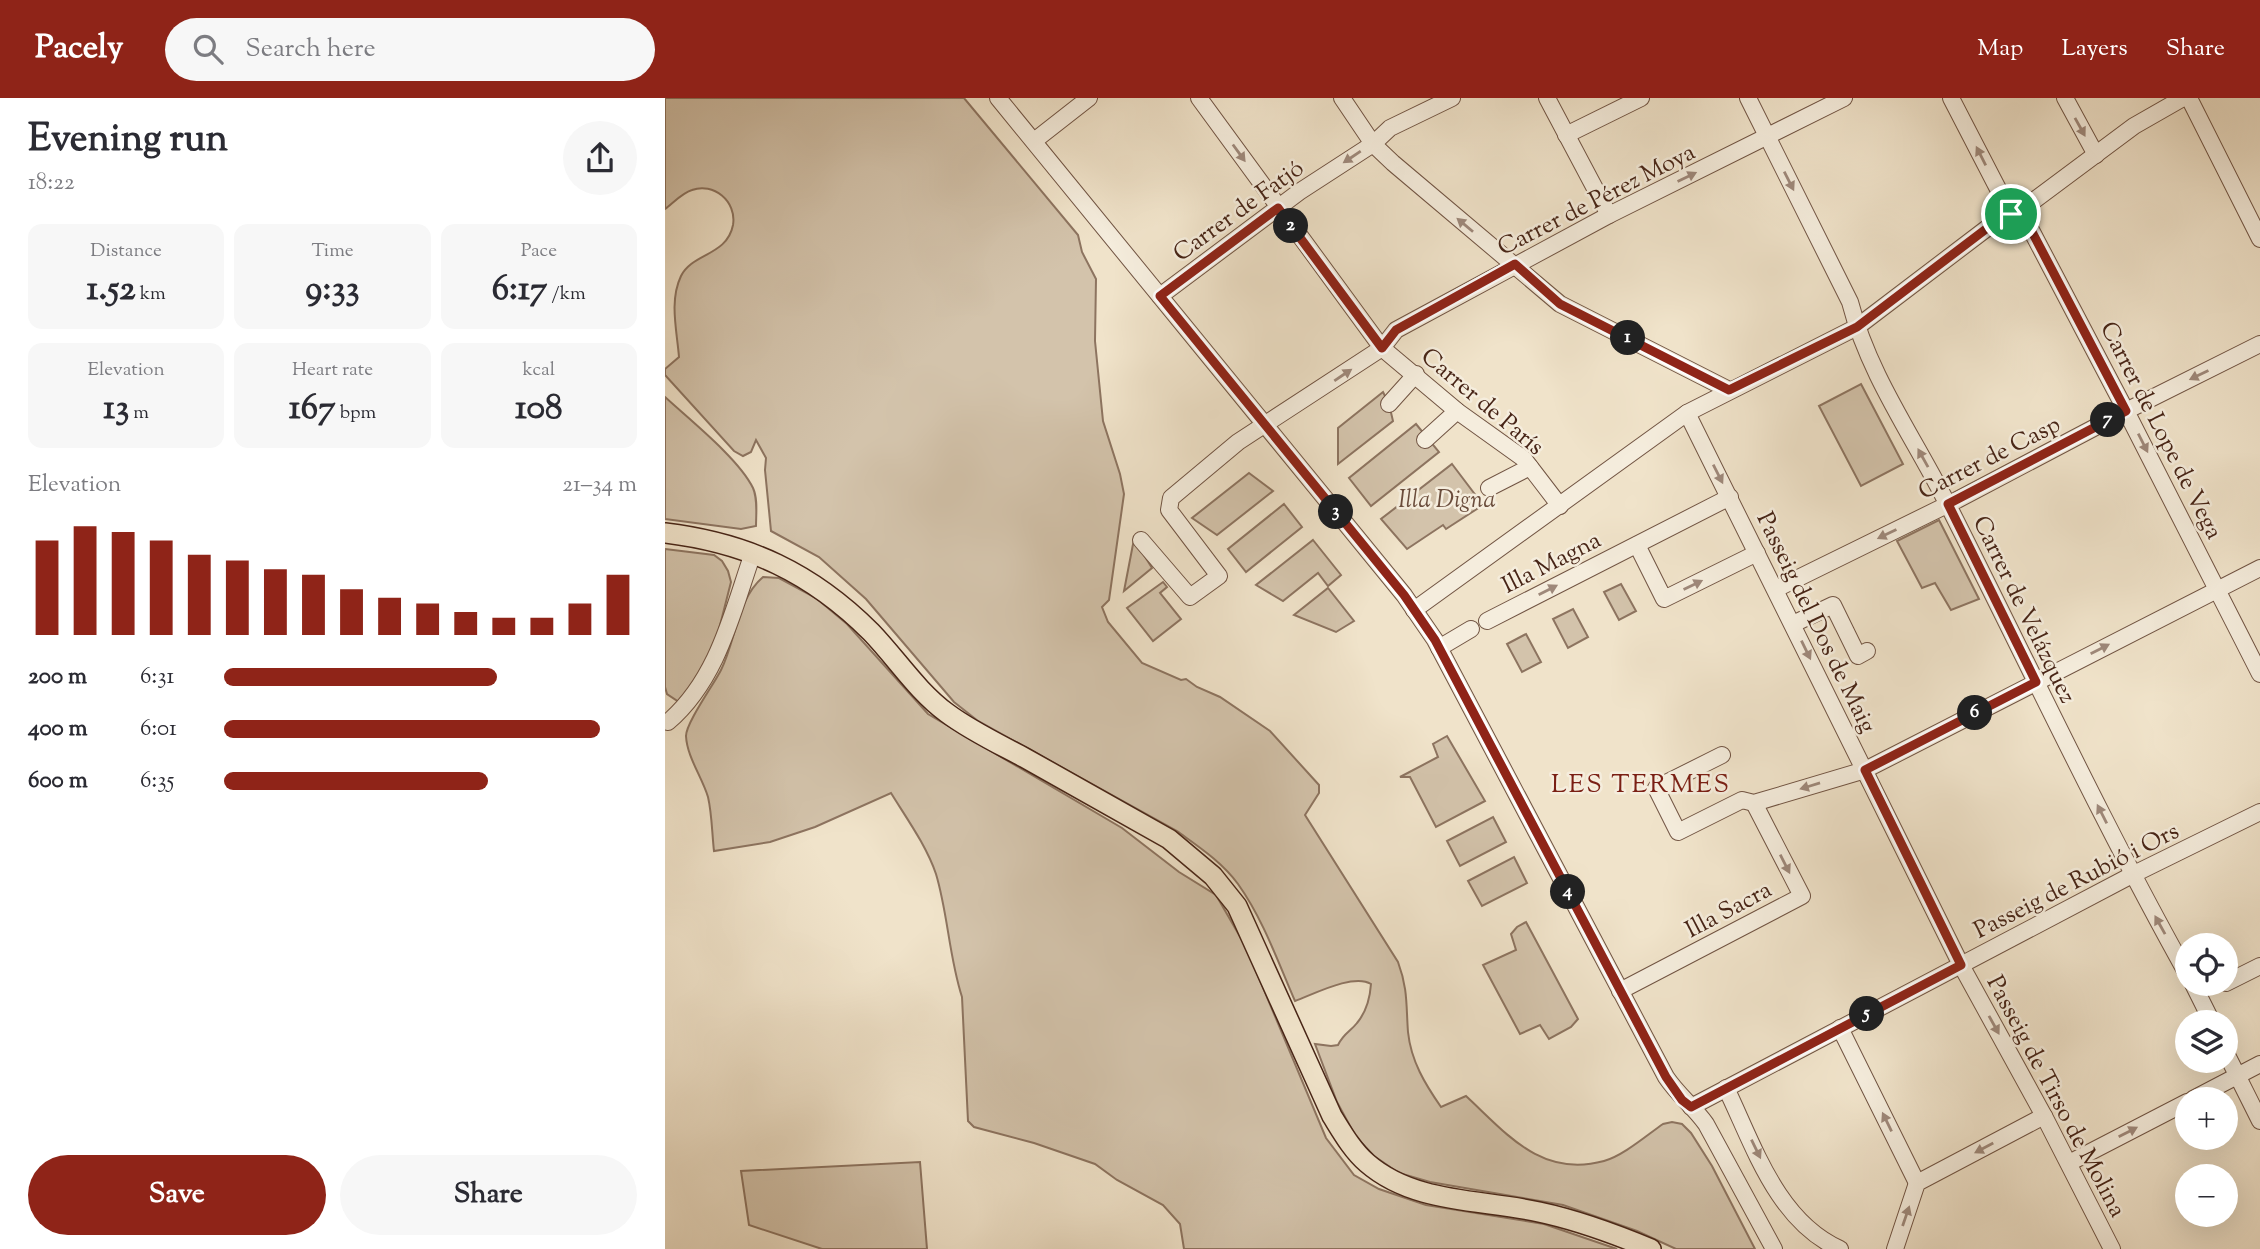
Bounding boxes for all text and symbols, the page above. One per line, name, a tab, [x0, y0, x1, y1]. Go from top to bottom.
search box	[165, 18, 655, 81]
text: Pacely	[35, 25, 123, 73]
icon: search	[189, 30, 227, 68]
text: Search here	[245, 31, 376, 68]
text: Map	[1977, 32, 2023, 66]
text: Layers	[2061, 32, 2128, 66]
text: Share	[2166, 32, 2225, 66]
text: Evening run	[28, 114, 228, 168]
one-way arrow	[2074, 117, 2086, 136]
button: share	[563, 121, 637, 195]
street label: Carrer de Pérez Moya	[1492, 136, 1702, 265]
one-way arrow	[1231, 144, 1245, 162]
one-way arrow	[1975, 146, 1986, 166]
one-way arrow	[1342, 151, 1362, 164]
street label: Carrer de Fatjó	[1167, 152, 1312, 271]
text: 18:22	[28, 167, 75, 200]
one-way arrow	[1677, 171, 1697, 183]
one-way arrow	[1783, 171, 1795, 191]
pin	[1981, 184, 2041, 244]
icon: arrive	[1992, 195, 2030, 233]
pin: 2	[1273, 208, 1309, 244]
text: 2	[1286, 212, 1295, 239]
one-way arrow	[1457, 217, 1475, 232]
text: Distance	[90, 238, 162, 265]
text: Time	[311, 238, 354, 265]
text: Pace	[521, 238, 557, 265]
text: 1.52	[87, 265, 136, 316]
text: 9:33	[305, 265, 360, 316]
text: 6:17	[492, 265, 547, 316]
text: km	[136, 281, 166, 308]
text: /km	[547, 281, 586, 308]
street label: Carrer de Lope de Vega	[2091, 316, 2230, 546]
pin: 1	[1611, 320, 1646, 356]
text: 1	[1624, 324, 1631, 351]
street label: Carrer de París	[1413, 341, 1551, 464]
text: Elevation	[88, 357, 165, 384]
text: Heart rate	[292, 357, 373, 384]
text: kcal	[522, 357, 555, 384]
one-way arrow	[1333, 368, 1352, 381]
one-way arrow	[2189, 369, 2209, 380]
text: 13	[103, 384, 129, 435]
text: 167	[289, 384, 336, 435]
text: 108	[515, 384, 563, 435]
text: m	[129, 400, 149, 427]
text: bpm	[336, 400, 376, 427]
pin: 7	[2091, 402, 2125, 438]
text: 7	[2103, 406, 2112, 433]
street label: Carrer de Casp	[1913, 408, 2067, 509]
one-way arrow	[2137, 433, 2148, 453]
one-way arrow	[1917, 448, 1929, 467]
one-way arrow	[1712, 464, 1723, 484]
text: Elevation	[28, 469, 121, 502]
text: 21–34 m	[562, 469, 637, 502]
park label: Illa Digna	[1398, 484, 1496, 518]
pin: 3	[1319, 494, 1353, 530]
text: 3	[1332, 498, 1339, 525]
street label: Passeig del Dos de Maig	[1747, 507, 1884, 739]
street label: Carrer de Velázquez	[1963, 510, 2083, 709]
street label: Illa Magna	[1496, 524, 1607, 603]
one-way arrow	[1877, 529, 1897, 540]
one-way arrow	[1683, 579, 1703, 590]
one-way arrow	[1538, 584, 1558, 595]
one-way arrow	[1801, 640, 1812, 660]
one-way arrow	[2090, 644, 2110, 655]
text: 200 m	[28, 661, 87, 694]
text: 6:31	[140, 661, 174, 694]
pin: 6	[1957, 696, 1993, 730]
text: 6	[1970, 699, 1979, 726]
text: 400 m	[28, 713, 88, 746]
text: 6:01	[140, 713, 177, 746]
text: 600 m	[28, 765, 88, 798]
text: 6:35	[140, 765, 174, 798]
district label: LES TERMES	[1551, 767, 1731, 804]
one-way arrow	[1799, 782, 1820, 792]
one-way arrow	[2097, 804, 2108, 824]
street label: Passeig de Rubió i Ors	[1968, 815, 2186, 948]
one-way arrow	[1780, 854, 1791, 874]
pin: 4	[1551, 874, 1585, 910]
street label: Illa Sacra	[1680, 874, 1778, 948]
text: 4	[1563, 878, 1572, 905]
one-way arrow	[2154, 915, 2166, 935]
map controls	[2175, 933, 2238, 1227]
button: locate	[2175, 933, 2238, 996]
street label: Passeig de Tirso de Molina	[1977, 970, 2134, 1224]
pin: 5	[1849, 996, 1885, 1032]
text: 5	[1863, 1000, 1870, 1027]
button: layers	[2175, 1010, 2238, 1073]
one-way arrow	[1988, 1015, 2000, 1034]
button: +	[2175, 1087, 2238, 1150]
one-way arrow	[1881, 1112, 1892, 1132]
one-way arrow	[2118, 1127, 2138, 1138]
one-way arrow	[1750, 1139, 1762, 1159]
one-way arrow	[1974, 1142, 1994, 1153]
button: Save	[28, 1155, 326, 1235]
button: Share	[340, 1155, 637, 1235]
button: −	[2175, 1164, 2238, 1227]
one-way arrow	[1901, 1205, 1912, 1226]

